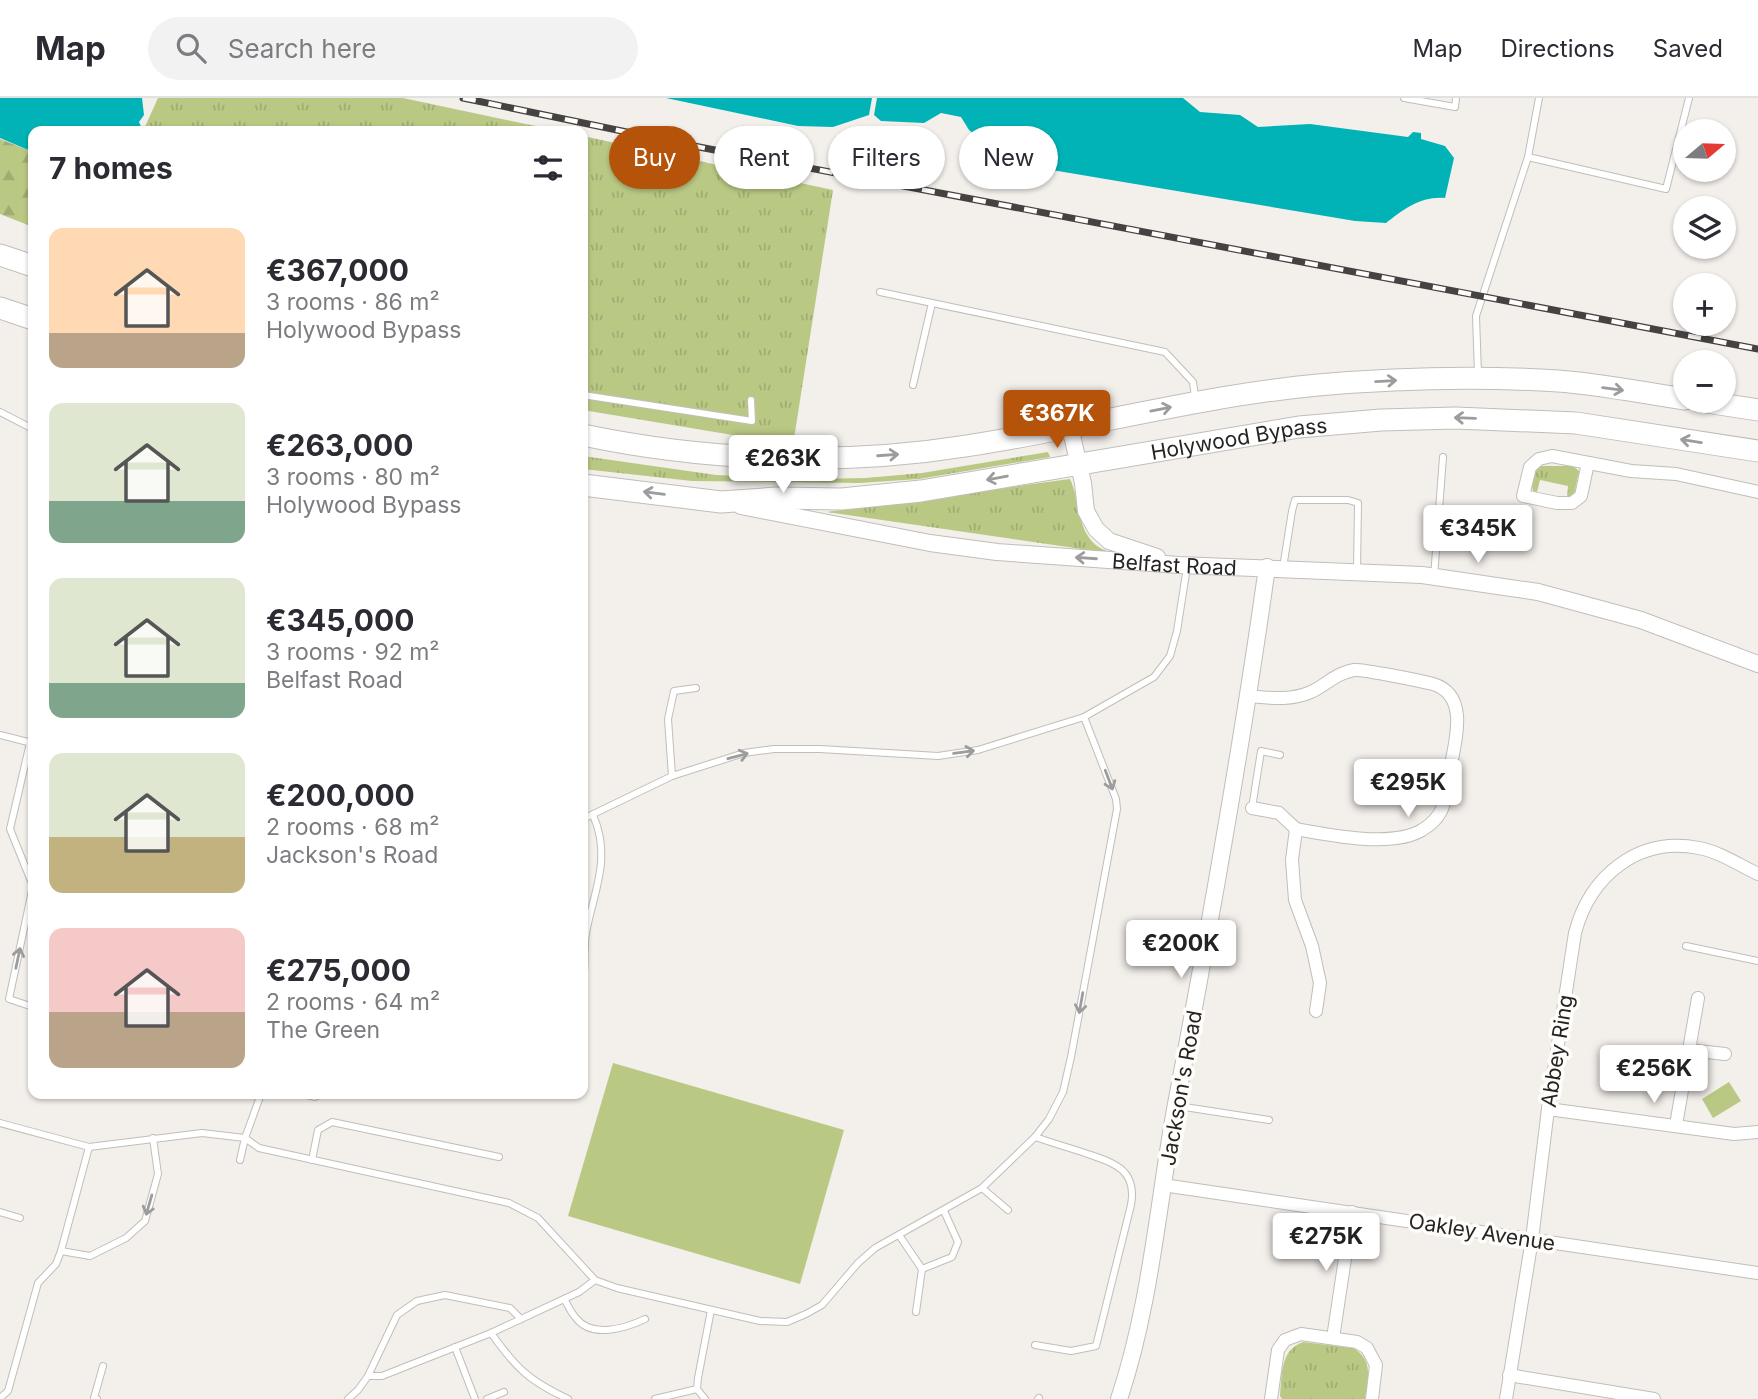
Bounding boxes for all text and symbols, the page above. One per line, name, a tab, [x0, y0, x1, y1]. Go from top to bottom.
search box	[148, 17, 638, 80]
text: Map	[35, 28, 106, 68]
icon: search	[172, 29, 210, 67]
text: Search here	[228, 33, 376, 64]
text: Map	[1413, 34, 1462, 63]
text: Directions	[1500, 34, 1615, 63]
text: Saved	[1653, 34, 1723, 63]
north arrow	[1673, 119, 1736, 182]
map controls	[1673, 119, 1736, 413]
chip: Buy	[609, 126, 700, 189]
chip: Rent	[714, 126, 814, 189]
chip: Filters	[828, 126, 945, 189]
chip: New	[959, 126, 1058, 189]
icon: filters	[529, 149, 567, 187]
text: 7 homes	[49, 150, 173, 186]
button: layers	[1673, 196, 1736, 259]
text: €367,000	[266, 252, 409, 288]
icon: home	[105, 256, 189, 340]
button: +	[1673, 273, 1736, 336]
text: 3 rooms · 86 m²	[266, 288, 440, 316]
text: Holywood Bypass	[266, 316, 462, 344]
button: −	[1673, 350, 1736, 413]
one-way arrow	[1374, 375, 1397, 388]
one-way arrow	[1601, 383, 1624, 396]
pin: €367K	[1008, 390, 1106, 450]
text: €367K	[1019, 399, 1095, 427]
one-way arrow	[1149, 402, 1172, 416]
street label: Holywood Bypass	[1149, 412, 1328, 464]
one-way arrow	[1453, 412, 1476, 425]
text: €263,000	[266, 427, 413, 463]
icon: home	[105, 431, 189, 515]
one-way arrow	[1680, 434, 1702, 447]
pin: €263K	[734, 436, 832, 495]
text: €263K	[745, 444, 821, 472]
one-way arrow	[876, 448, 899, 461]
text: 3 rooms · 80 m²	[266, 463, 440, 491]
one-way arrow	[986, 472, 1009, 485]
one-way arrow	[643, 487, 665, 500]
text: Holywood Bypass	[266, 491, 462, 519]
pin: €345K	[1429, 505, 1527, 565]
text: €345K	[1439, 514, 1517, 542]
street label: Belfast Road	[1111, 548, 1237, 580]
one-way arrow	[1076, 551, 1098, 564]
text: €345,000	[266, 602, 415, 638]
icon: home	[105, 606, 189, 690]
text: 3 rooms · 92 m²	[266, 638, 439, 666]
text: Belfast Road	[266, 666, 403, 694]
one-way arrow	[952, 745, 975, 758]
one-way arrow	[726, 749, 748, 762]
pin: €295K	[1359, 760, 1457, 819]
text: €295K	[1370, 768, 1446, 796]
one-way arrow	[1103, 769, 1116, 791]
text: €200,000	[266, 777, 415, 813]
icon: home	[105, 781, 189, 865]
text: 2 rooms · 68 m²	[266, 813, 439, 841]
text: Jackson's Road	[266, 841, 438, 869]
pin: €200K	[1132, 920, 1230, 980]
text: €200K	[1142, 929, 1220, 957]
one-way arrow	[11, 947, 25, 970]
text: €275,000	[266, 952, 411, 988]
icon: home	[105, 956, 189, 1040]
text: 2 rooms · 64 m²	[266, 988, 440, 1016]
one-way arrow	[1074, 991, 1088, 1014]
street label: Abbey Ring	[1536, 993, 1578, 1109]
street label: Jackson's Road	[1155, 1008, 1207, 1168]
text: The Green	[266, 1016, 380, 1044]
pin: €256K	[1605, 1046, 1703, 1105]
text: €256K	[1616, 1054, 1692, 1082]
one-way arrow	[142, 1193, 155, 1216]
street label: Oakley Avenue	[1407, 1208, 1557, 1256]
pin: €275K	[1277, 1214, 1375, 1273]
text: €275K	[1289, 1222, 1363, 1250]

